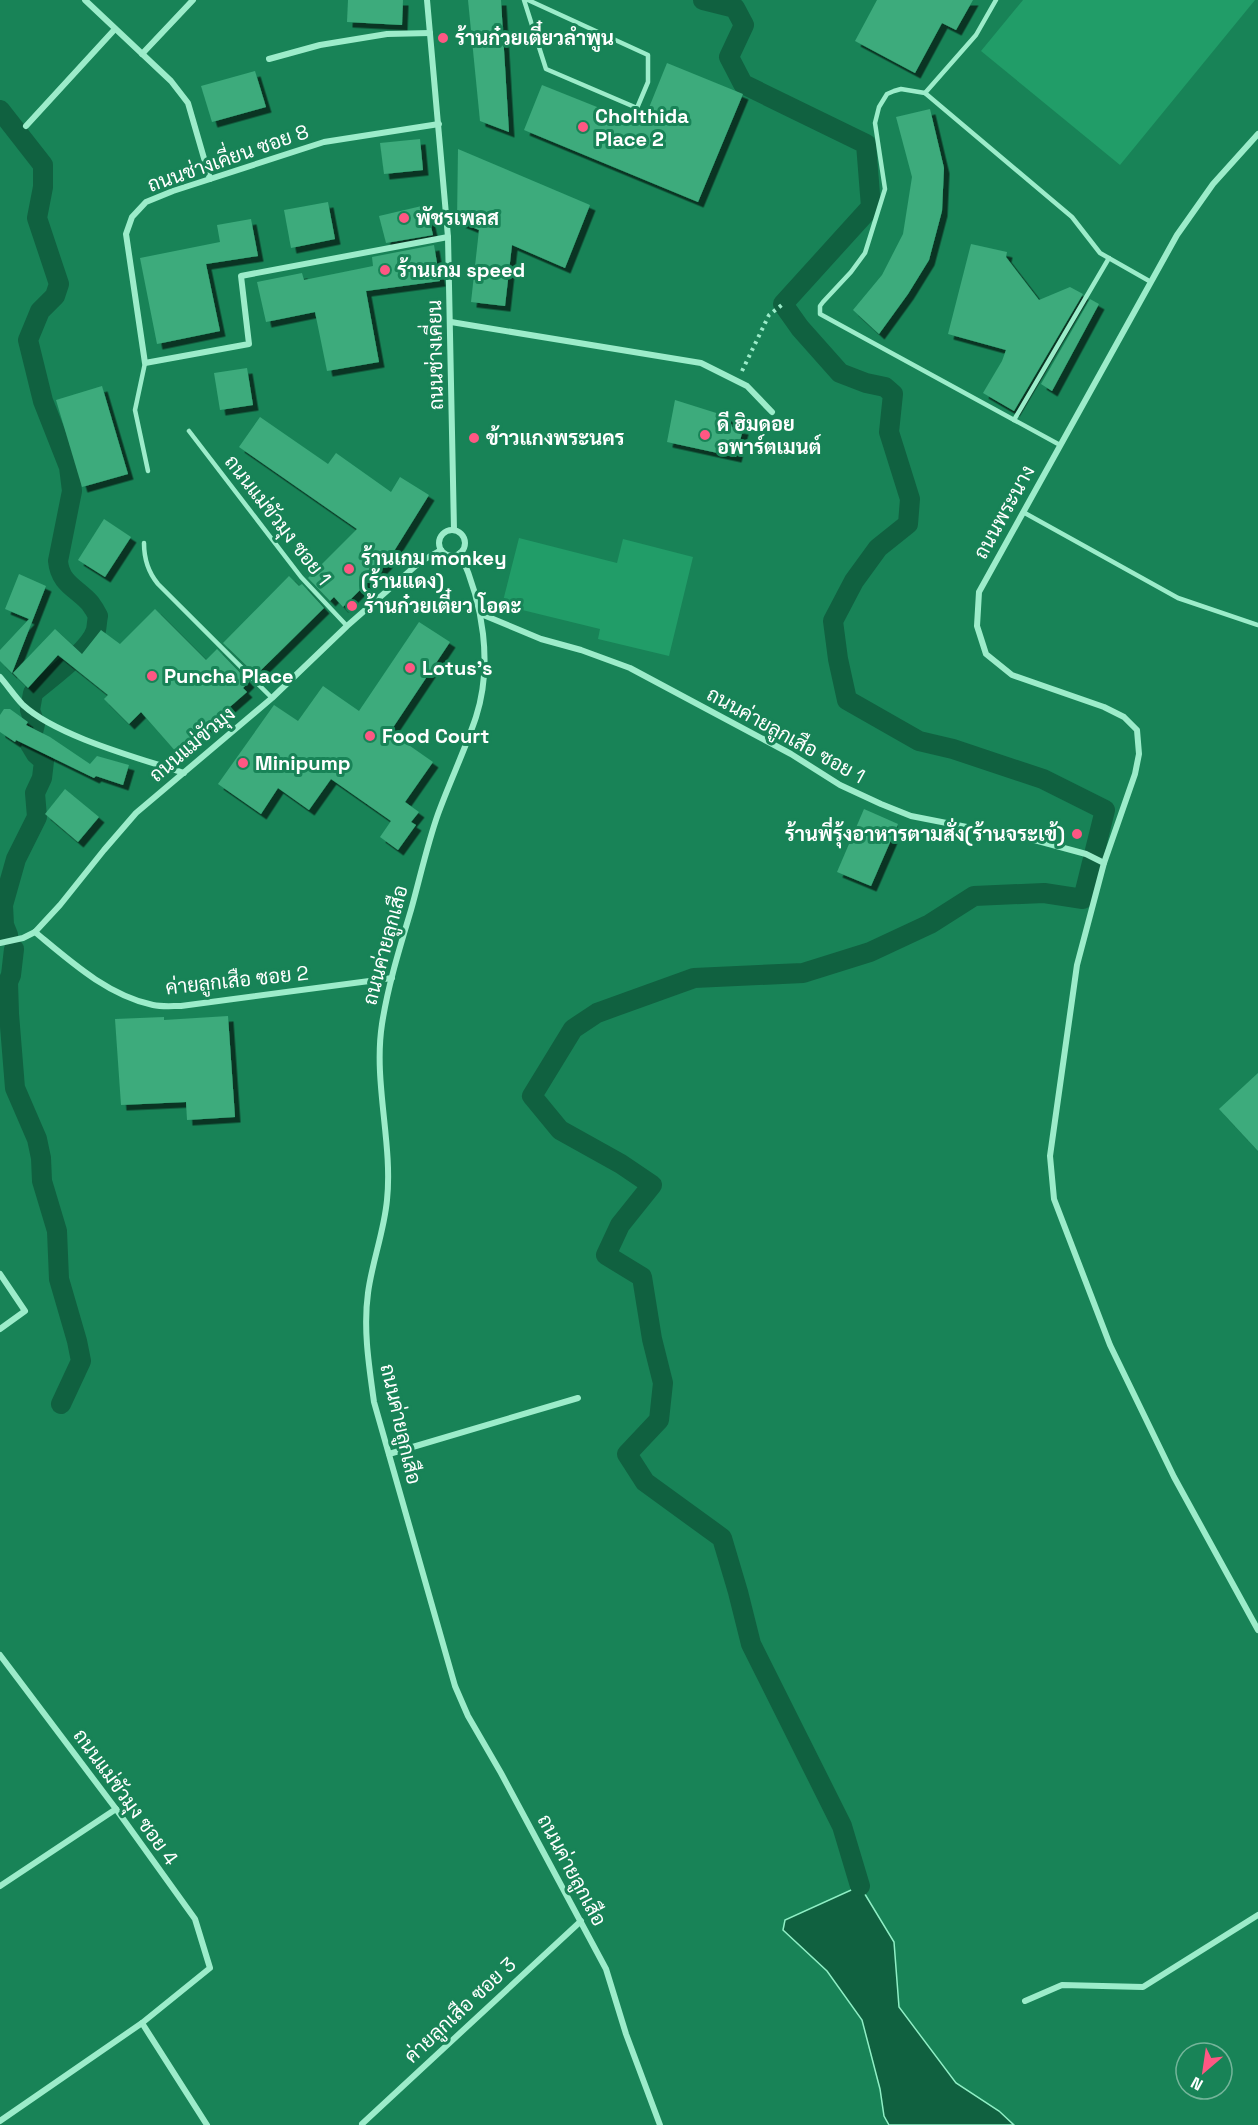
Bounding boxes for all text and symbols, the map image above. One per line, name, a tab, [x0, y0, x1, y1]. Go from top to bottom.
place label: ร้านก๋วยเตี๋ยวลำพูน	[455, 20, 614, 52]
marker: ร้านก๋วยเตี๋ยวลำพูน	[436, 31, 450, 45]
place label: Cholthida Place 2	[595, 103, 689, 152]
street label: ถนนช่างเคี่ยน ซอย 8	[143, 114, 312, 198]
marker: Cholthida Place 2	[576, 120, 590, 134]
place label: พัชรเพลส	[416, 205, 499, 231]
marker: พัชรเพลส	[397, 211, 411, 225]
place label: ร้านเกม speed	[397, 257, 525, 283]
marker: ร้านเกม speed	[378, 263, 392, 277]
street label: ถนนช่างเคี่ยน	[417, 300, 449, 411]
place label: ดี ฮิมดอย อพาร์ตเมนต์	[717, 411, 822, 460]
place label: ข้าวแกงพระนคร	[486, 425, 625, 451]
marker: ดี ฮิมดอย อพาร์ตเมนต์	[698, 428, 712, 442]
marker: ข้าวแกงพระนคร	[467, 431, 481, 445]
street label: ถนนแม่ขัวมุง ซอย 1	[218, 450, 337, 591]
street label: ถนนพระนาง	[968, 460, 1040, 564]
place label: ร้านเกม monkey (ร้านแดง)	[361, 545, 506, 594]
marker: ร้านเกม monkey (ร้านแดง)	[342, 562, 356, 576]
place label: ร้านก๋วยเตี๋ยว โอดะ	[364, 588, 522, 619]
marker: ร้านก๋วยเตี๋ยว โอดะ	[345, 599, 359, 613]
place label: Lotus's	[422, 655, 493, 681]
marker: Lotus's	[403, 661, 417, 675]
place label: Puncha Place	[164, 663, 293, 689]
marker: Puncha Place	[145, 669, 159, 683]
street label: ถนนค่ายลูกเสือ ซอย 1	[701, 680, 870, 791]
street label: ถนนแม่ขัวมุง	[144, 700, 241, 788]
place label: Food Court	[382, 723, 489, 749]
marker: Food Court	[363, 729, 377, 743]
place label: Minipump	[255, 750, 351, 776]
marker: Minipump	[236, 756, 250, 770]
place label: ร้านพี่รุ้งอาหารตามสั่ง(ร้านจระเข้)	[785, 817, 1065, 849]
marker: ร้านพี่รุ้งอาหารตามสั่ง(ร้านจระเข้)	[1070, 827, 1084, 841]
street label: ถนนค่ายลูกเสือ	[356, 882, 415, 1008]
street label: ค่ายลูกเสือ ซอย 2	[164, 959, 310, 1002]
street label: ถนนค่ายลูกเสือ	[373, 1361, 428, 1487]
street label: ถนนแม่ขัวมุง ซอย 4	[67, 1724, 184, 1871]
street label: ถนนค่ายลูกเสือ	[530, 1809, 613, 1931]
street label: ค่ายลูกเสือ ซอย 3	[398, 1951, 523, 2070]
north arrow	[1174, 2041, 1234, 2101]
text: N	[1187, 2072, 1207, 2095]

